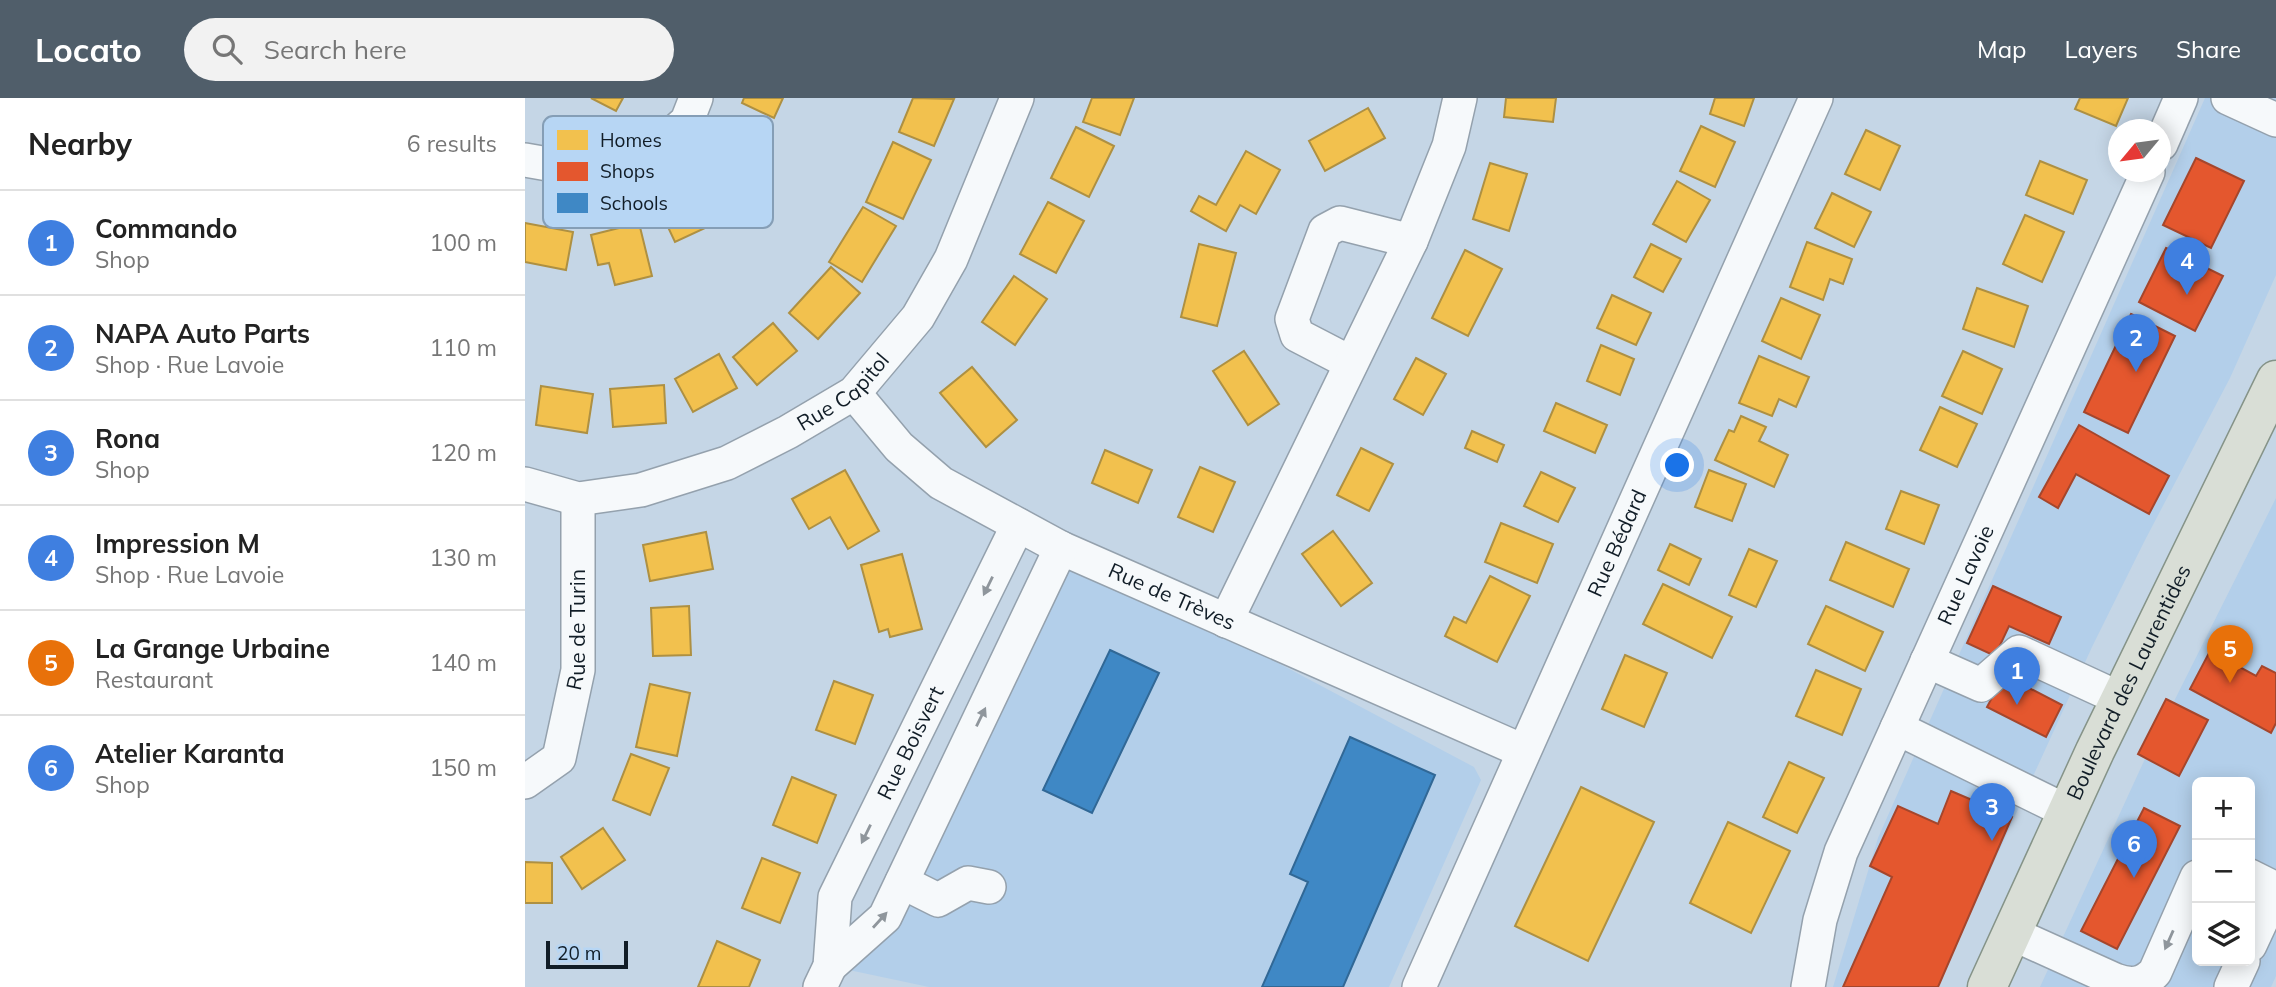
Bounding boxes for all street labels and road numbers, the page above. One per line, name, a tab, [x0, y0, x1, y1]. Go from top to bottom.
street label: Rue Capitol	[792, 347, 894, 436]
street label: Rue Bédard	[1581, 485, 1652, 600]
street label: Rue Lavoie	[1931, 521, 1999, 629]
street label: Rue de Trèves	[1105, 556, 1240, 635]
street label: Boulevard des Laurentides	[2060, 560, 2196, 804]
street label: Rue de Turin	[560, 569, 590, 692]
street label: Rue Boisvert	[871, 682, 949, 804]

